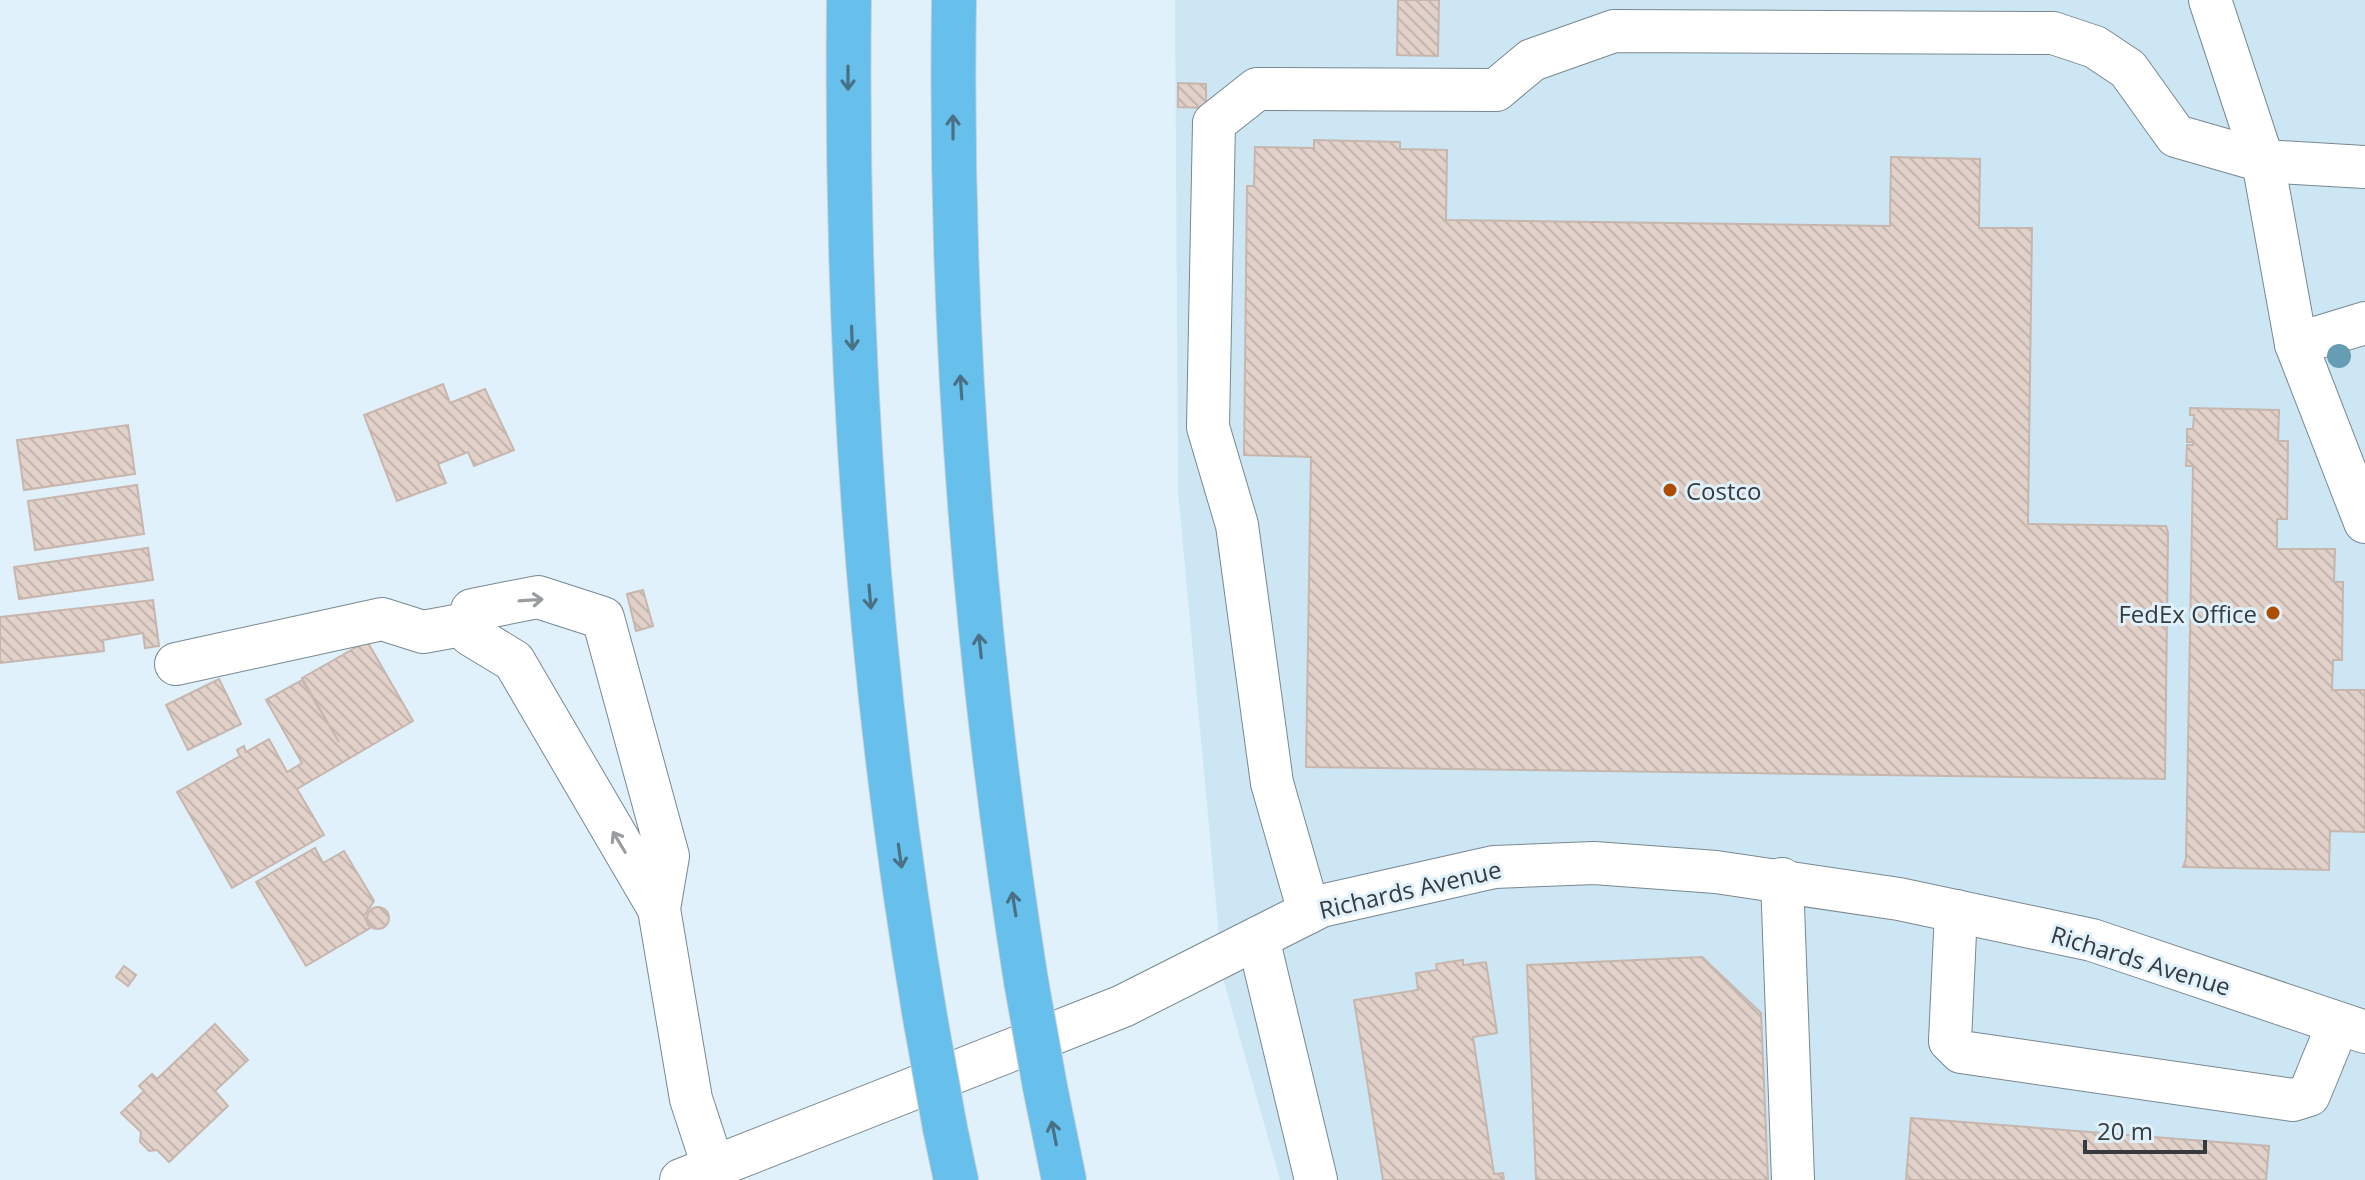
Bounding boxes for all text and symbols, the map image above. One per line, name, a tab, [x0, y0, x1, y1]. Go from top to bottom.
one-way arrow	[840, 64, 856, 91]
one-way arrow	[945, 114, 961, 141]
one-way arrow	[845, 324, 860, 351]
one-way arrow	[953, 374, 968, 401]
place label: Costco	[1686, 474, 1761, 507]
marker: Costco	[1661, 481, 1679, 499]
one-way arrow	[863, 583, 878, 610]
one-way arrow	[517, 592, 543, 607]
place label: FedEx Office	[2118, 597, 2257, 630]
marker: FedEx Office	[2264, 604, 2282, 622]
one-way arrow	[973, 634, 988, 660]
one-way arrow	[611, 831, 627, 854]
one-way arrow	[893, 842, 908, 868]
street label: Richards Avenue	[1316, 852, 1504, 926]
one-way arrow	[1005, 892, 1020, 917]
street label: Richards Avenue	[2047, 917, 2235, 1003]
scale bar	[2085, 1104, 2205, 1154]
text: 20 m	[2097, 1114, 2153, 1147]
one-way arrow	[1046, 1121, 1061, 1147]

